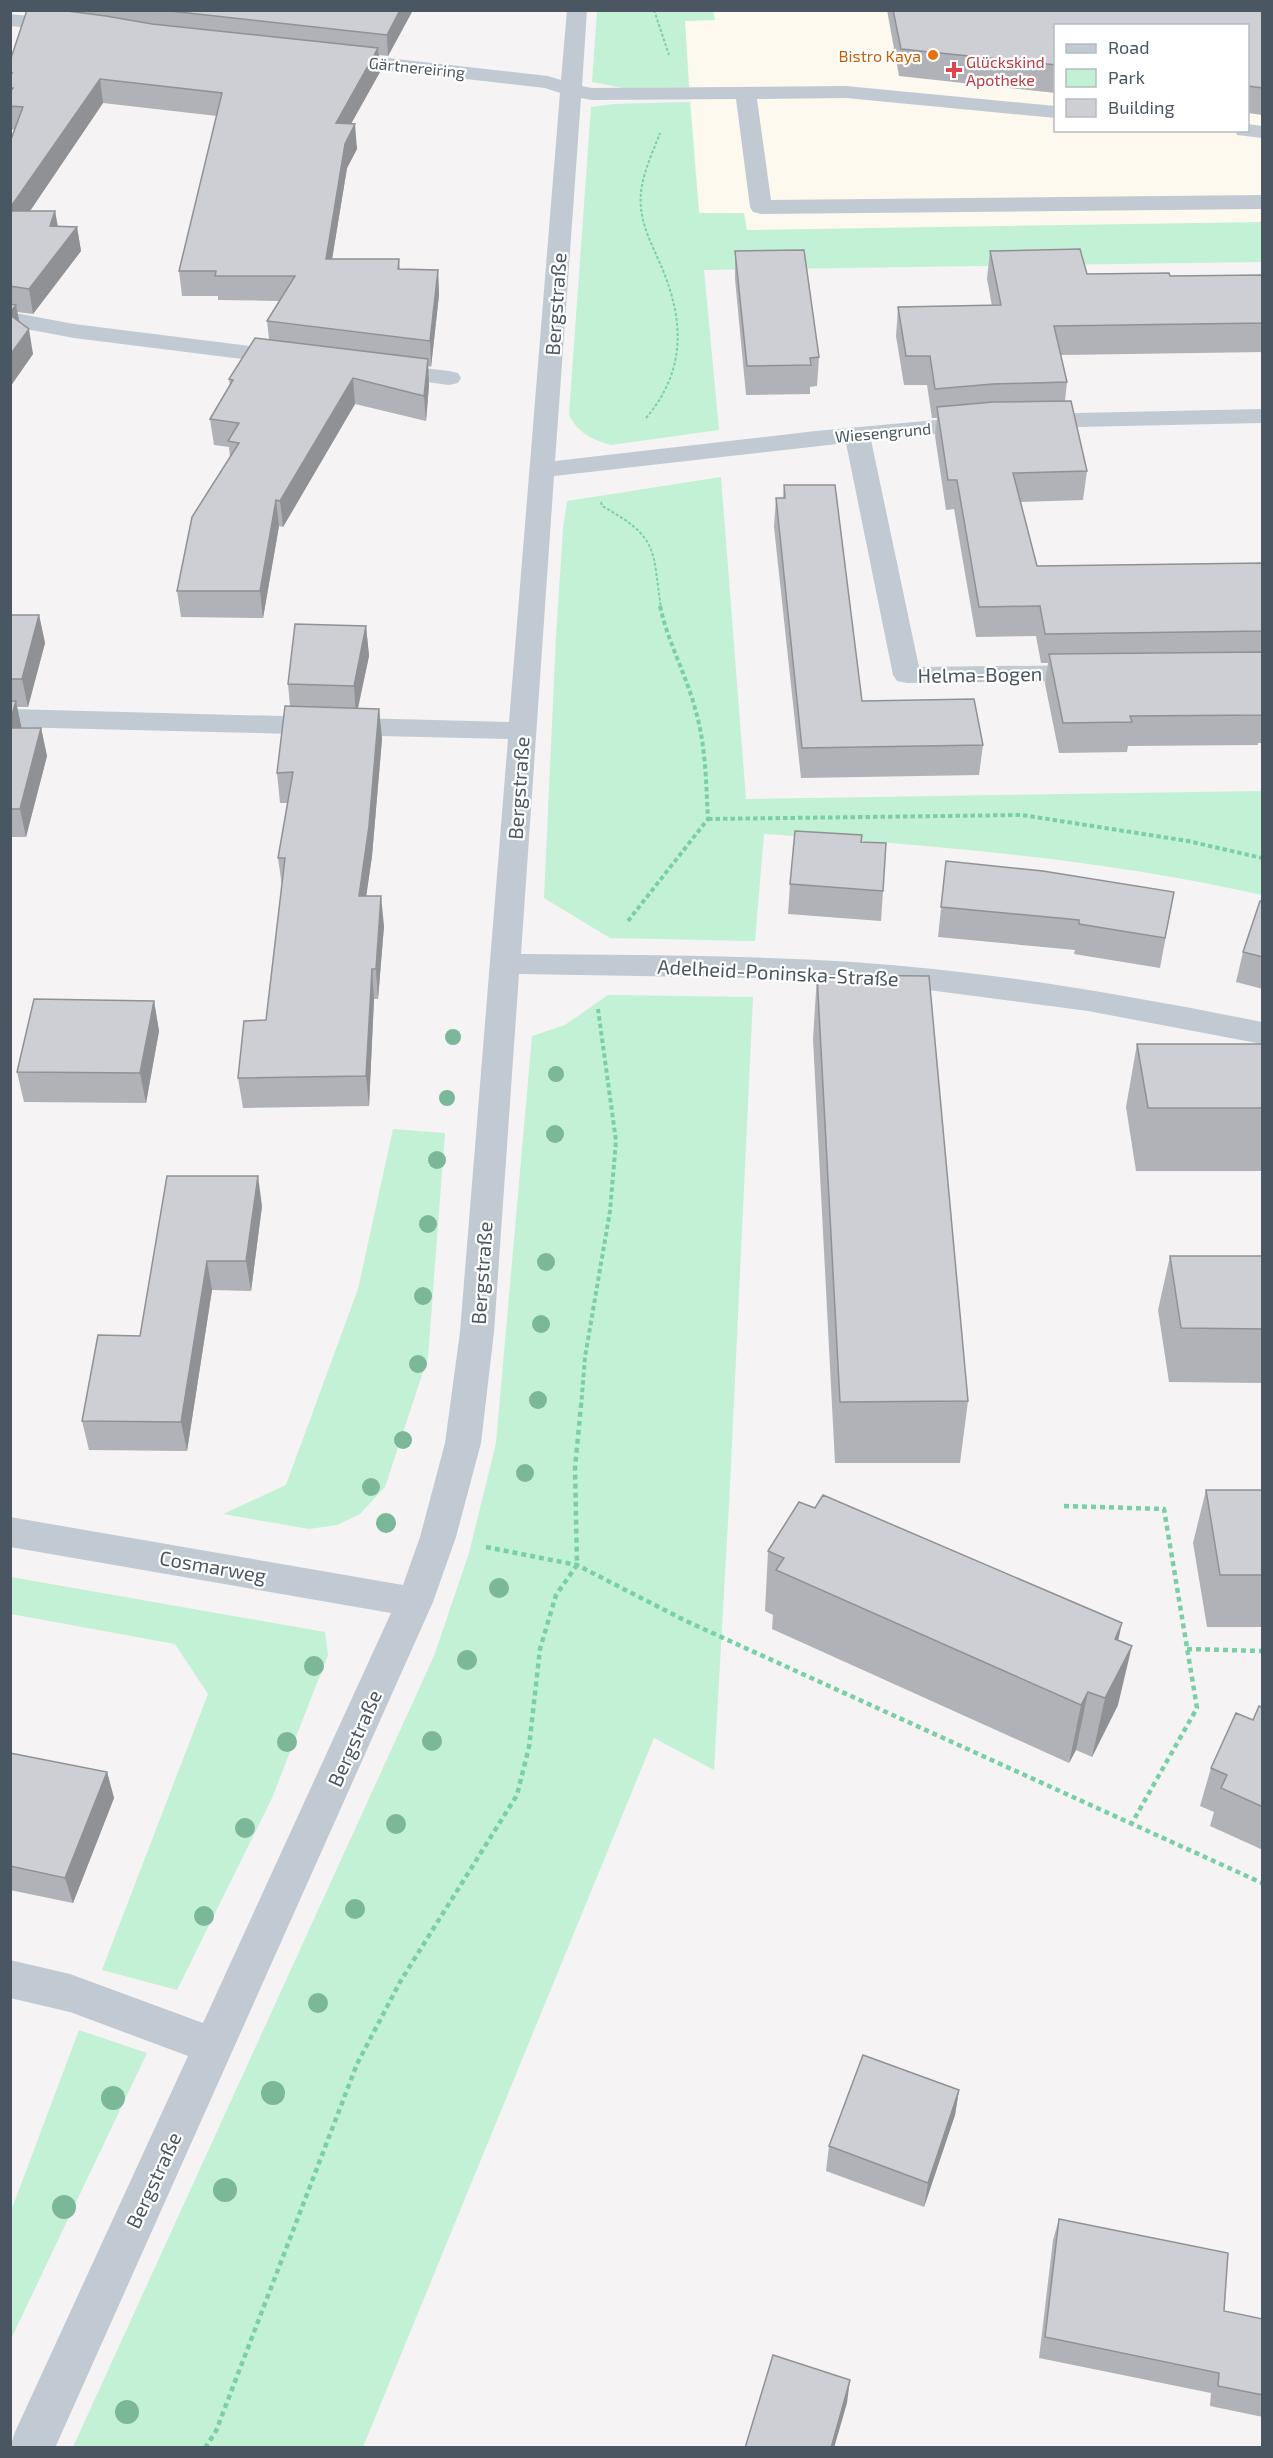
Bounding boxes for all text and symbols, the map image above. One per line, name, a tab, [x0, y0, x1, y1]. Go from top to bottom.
legend	[1054, 24, 1249, 132]
text: Road	[1108, 36, 1149, 58]
place label: Bistro Kaya	[839, 46, 921, 65]
marker: Bistro Kaya	[926, 48, 940, 62]
place label: Glückskind Apotheke	[966, 52, 1045, 89]
street label: Gärtnereiring	[368, 53, 466, 82]
marker: Glückskind Apotheke	[947, 63, 961, 77]
text: Park	[1108, 66, 1145, 88]
text: Building	[1108, 96, 1175, 118]
street label: Bergstraße	[539, 252, 571, 356]
street label: Wiesengrund	[834, 418, 932, 446]
street label: Helma-Bogen	[917, 661, 1043, 687]
street label: Bergstraße	[502, 736, 534, 840]
street label: Adelheid-Poninska-Straße	[657, 954, 899, 990]
street label: Bergstraße	[465, 1221, 497, 1325]
street label: Cosmarweg	[158, 1545, 268, 1587]
street label: Bergstraße	[322, 1686, 386, 1790]
street label: Bergstraße	[120, 2128, 186, 2232]

